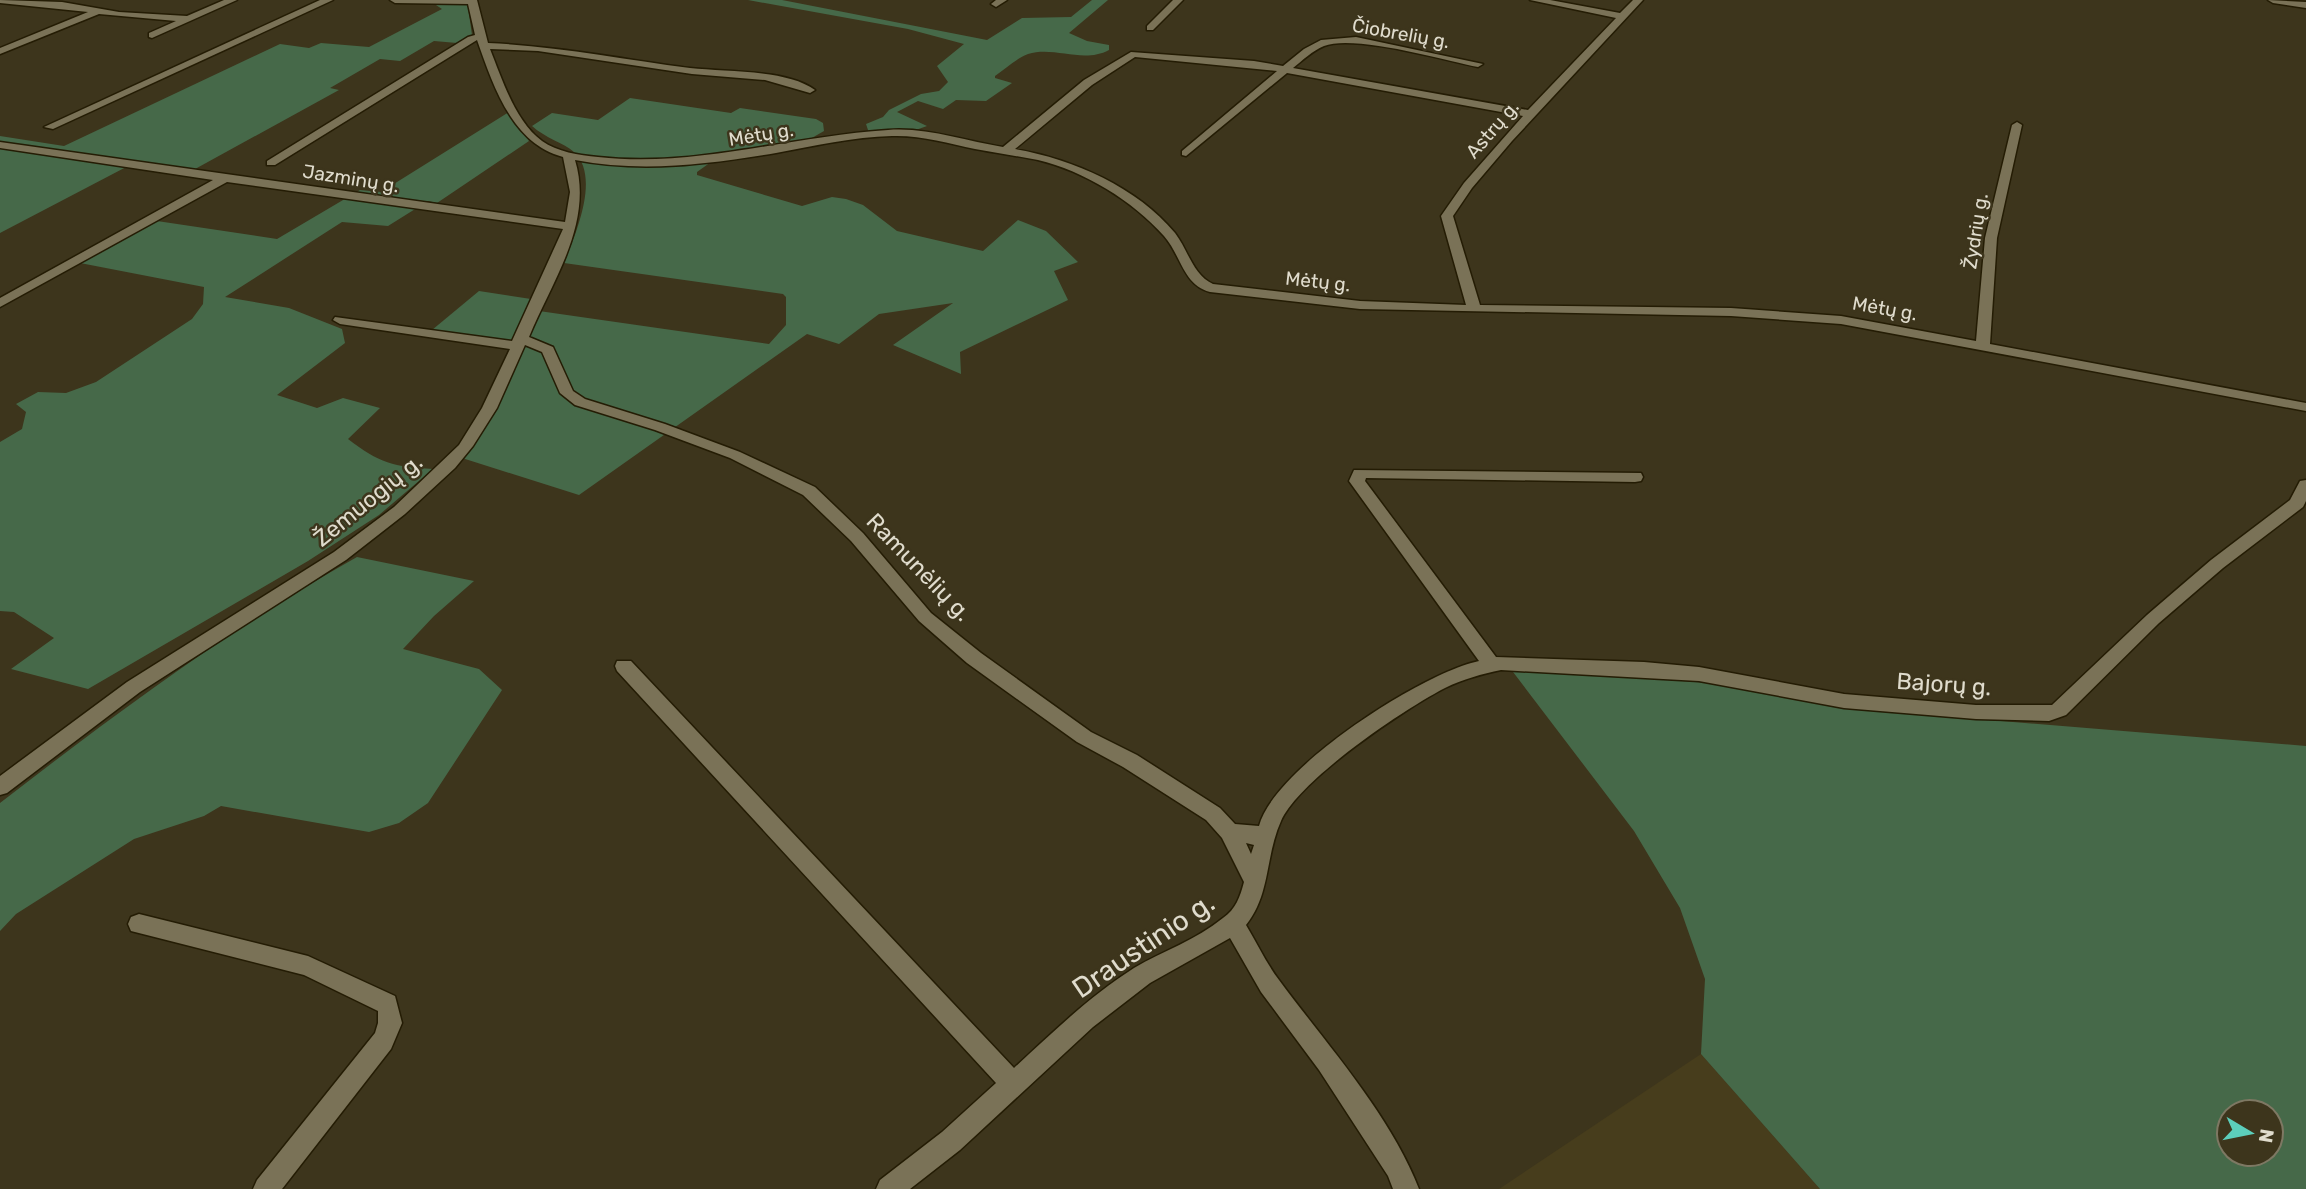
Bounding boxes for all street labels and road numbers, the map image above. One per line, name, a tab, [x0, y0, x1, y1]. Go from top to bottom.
street label: Čiobrelių g.	[1350, 14, 1451, 53]
street label: Astrų g.	[1461, 96, 1524, 163]
street label: Mėtų g.	[727, 118, 795, 151]
street label: Jazminų g.	[301, 160, 401, 197]
street label: Žydrių g.	[1958, 192, 1993, 271]
street label: Mėtų g.	[1284, 267, 1352, 296]
street label: Mėtų g.	[1851, 291, 1919, 325]
street label: Žemuogių g.	[308, 448, 428, 552]
street label: Ramunėlių g.	[861, 507, 977, 627]
street label: Bajorų g.	[1896, 667, 1992, 701]
street label: Draustinio g.	[1066, 886, 1221, 1005]

